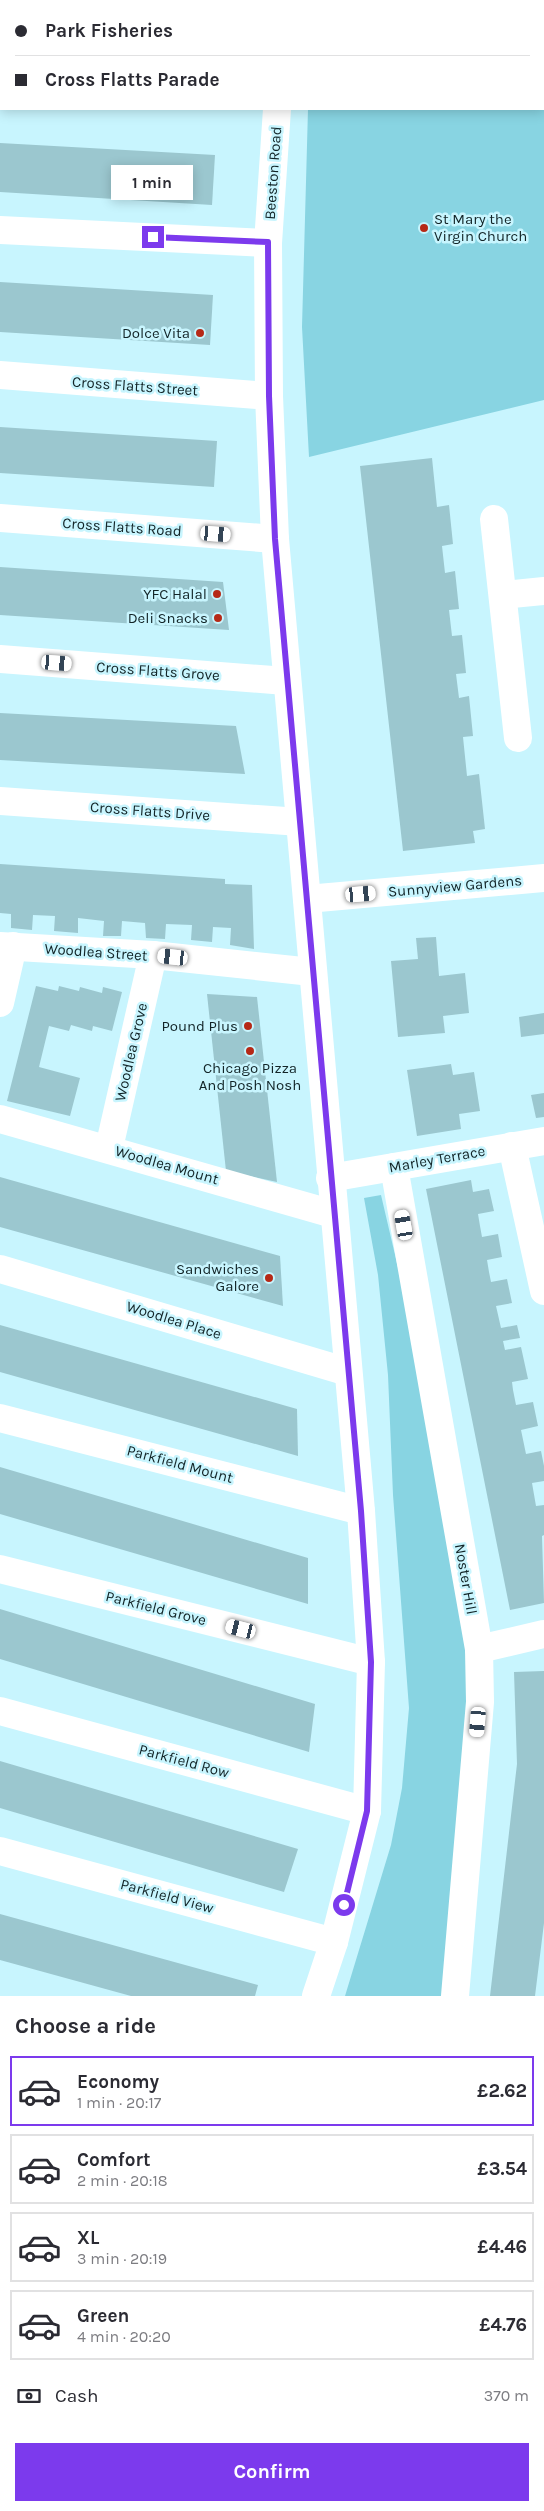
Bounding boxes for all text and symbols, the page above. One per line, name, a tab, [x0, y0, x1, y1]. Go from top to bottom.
text: Park Fisheries	[45, 20, 173, 42]
text: Cross Flatts Parade	[45, 69, 220, 91]
street label: Beeston Road	[261, 126, 285, 220]
callout: 1 min	[112, 164, 194, 200]
text: 1 min	[132, 173, 172, 192]
place label: St Mary the Virgin Church	[434, 210, 527, 245]
marker: St Mary the Virgin Church	[418, 222, 430, 234]
route end	[142, 226, 164, 248]
place label: Dolce Vita	[122, 324, 190, 342]
marker: Dolce Vita	[194, 327, 206, 339]
street label: Cross Flatts Street	[71, 373, 199, 399]
street label: Cross Flatts Road	[62, 514, 182, 540]
car	[200, 525, 231, 543]
place label: YFC Halal	[143, 585, 207, 603]
marker: YFC Halal	[211, 588, 223, 600]
place label: Deli Snacks	[128, 609, 208, 627]
marker: Deli Snacks	[212, 612, 224, 624]
car	[41, 654, 72, 672]
street label: Cross Flatts Grove	[96, 658, 220, 684]
street label: Cross Flatts Drive	[89, 798, 211, 824]
street label: Sunnyview Gardens	[387, 871, 523, 901]
car	[345, 885, 376, 903]
street label: Woodlea Street	[44, 939, 148, 965]
car	[157, 948, 188, 966]
street label: Woodlea Grove	[111, 1001, 151, 1103]
place label: Pound Plus	[161, 1017, 238, 1035]
marker: Pound Plus	[242, 1020, 254, 1032]
marker: Chicago Pizza And Posh Nosh	[244, 1045, 256, 1057]
place label: Chicago Pizza And Posh Nosh	[199, 1059, 301, 1094]
street label: Woodlea Mount	[113, 1142, 221, 1188]
street label: Marley Terrace	[387, 1142, 487, 1176]
car	[394, 1209, 413, 1241]
place label: Sandwiches Galore	[176, 1260, 259, 1295]
marker: Sandwiches Galore	[263, 1272, 275, 1284]
street label: Woodlea Place	[124, 1297, 224, 1343]
street label: Parkfield Mount	[125, 1441, 235, 1487]
street label: Noster Hill	[451, 1542, 481, 1616]
street label: Parkfield Grove	[104, 1587, 208, 1629]
car	[224, 1618, 257, 1640]
car	[469, 1706, 486, 1738]
street label: Parkfield Row	[137, 1740, 231, 1782]
street label: Parkfield View	[118, 1875, 216, 1917]
route start	[333, 1894, 355, 1916]
text: Choose a ride	[15, 2013, 156, 2039]
icon: car	[17, 2069, 62, 2114]
text: Economy	[77, 2071, 159, 2093]
text: £2.62	[477, 2080, 527, 2102]
text: 1 min · 20:17	[77, 2093, 161, 2112]
icon: car	[17, 2147, 62, 2192]
text: Comfort	[77, 2149, 151, 2171]
text: £3.54	[477, 2158, 527, 2180]
text: 2 min · 20:18	[77, 2171, 168, 2190]
icon: car	[17, 2225, 62, 2270]
text: XL	[77, 2227, 99, 2249]
text: £4.46	[477, 2236, 527, 2258]
text: 3 min · 20:19	[77, 2249, 167, 2268]
icon: car	[17, 2303, 62, 2348]
text: Green	[77, 2305, 129, 2327]
text: £4.76	[479, 2314, 527, 2336]
text: 4 min · 20:20	[77, 2327, 171, 2346]
icon: cash	[15, 2382, 43, 2410]
text: Cash	[55, 2385, 99, 2407]
text: 370 m	[484, 2386, 529, 2405]
button: Confirm	[15, 2443, 529, 2501]

